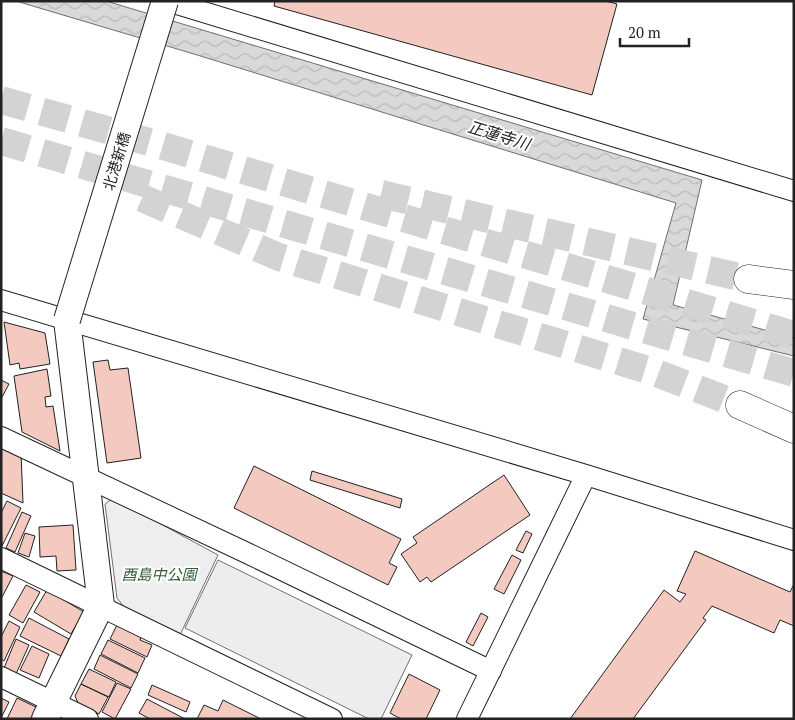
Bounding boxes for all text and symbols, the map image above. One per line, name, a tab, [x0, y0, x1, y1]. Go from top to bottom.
scale bar	[620, 15, 689, 47]
text: 20 m	[628, 22, 661, 42]
water label: 正蓮寺川	[465, 115, 535, 155]
street label: 北港新橋	[98, 129, 134, 193]
park label: 酉島中公園	[121, 564, 198, 584]

